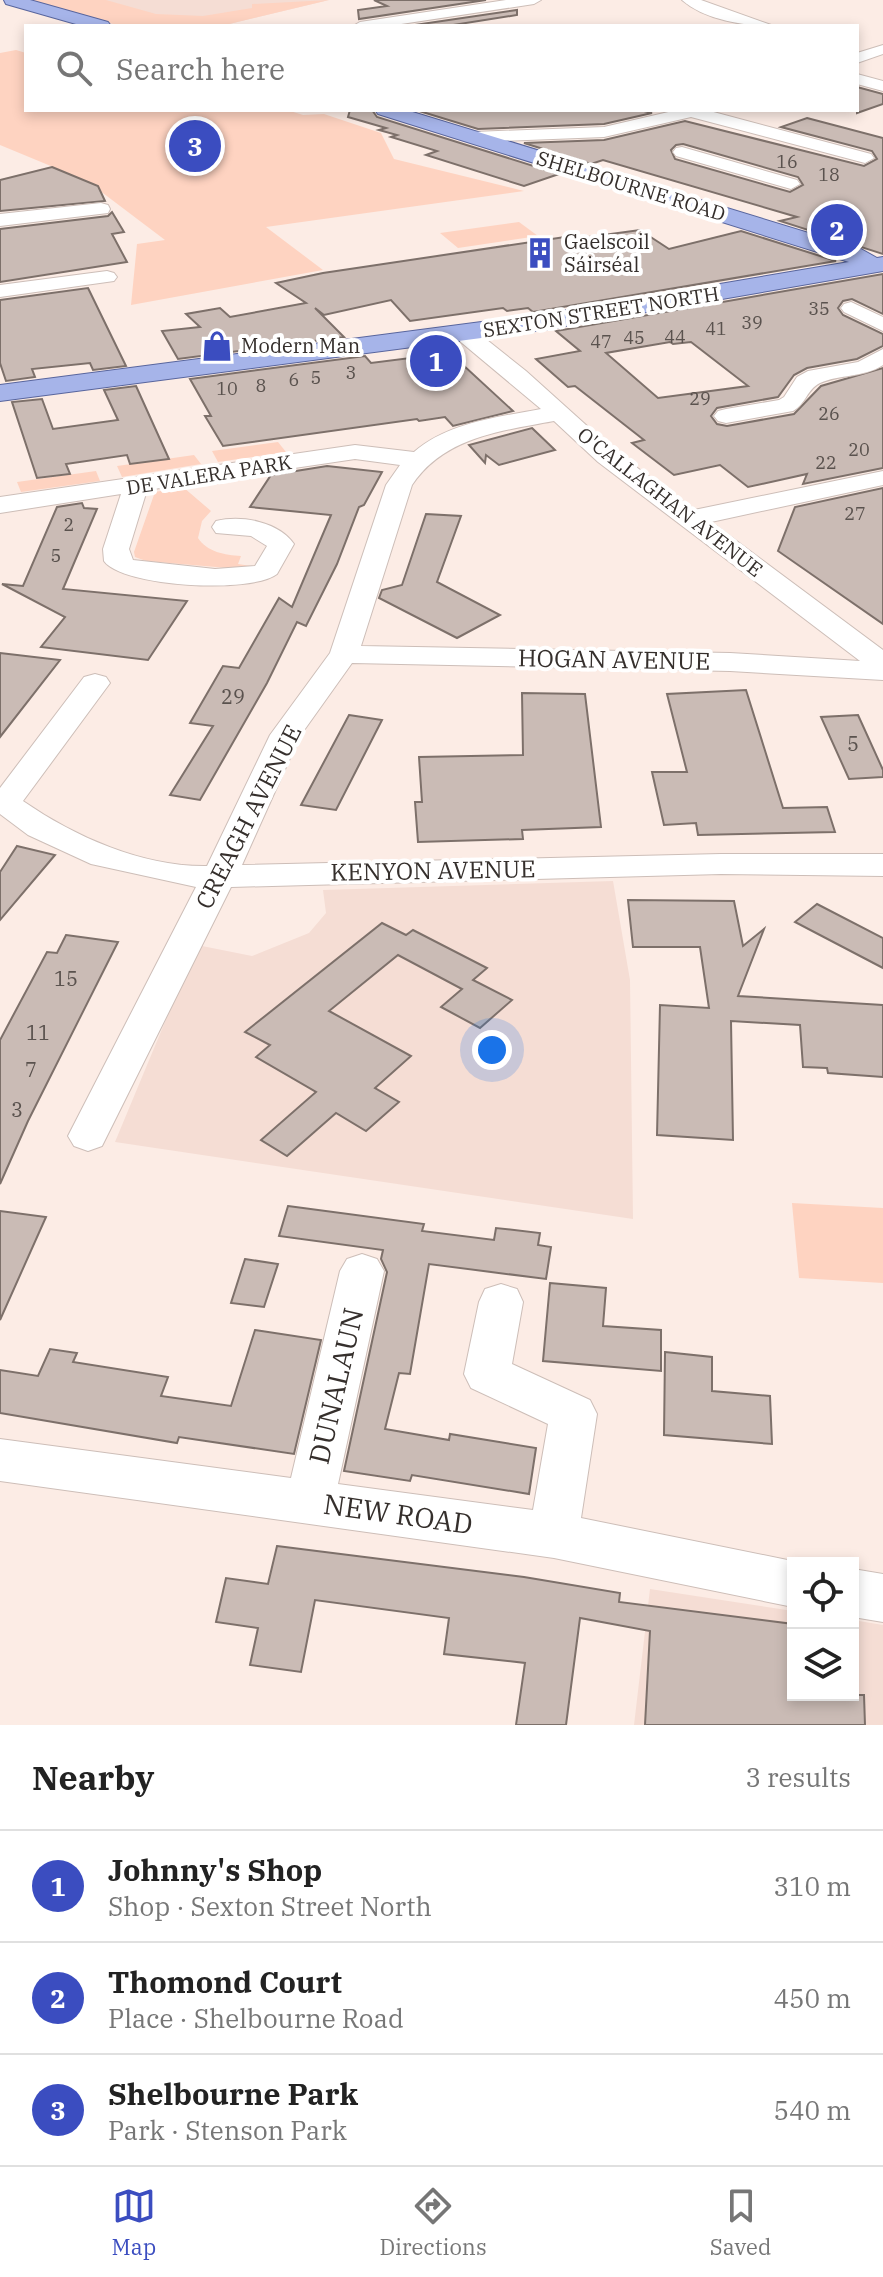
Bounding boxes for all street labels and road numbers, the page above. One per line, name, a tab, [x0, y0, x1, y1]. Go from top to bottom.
street label: SHELBOURNE ROAD	[533, 144, 729, 227]
street label: SEXTON STREET NORTH	[481, 280, 721, 344]
street label: O'CALLAGHAN AVENUE	[572, 421, 769, 583]
street label: DE VALERA PARK	[124, 448, 294, 501]
street label: HOGAN AVENUE	[518, 641, 710, 677]
street label: CREAGH AVENUE	[188, 719, 308, 914]
street label: KENYON AVENUE	[330, 852, 536, 888]
street label: DUNALAUN	[300, 1304, 371, 1467]
street label: NEW ROAD	[321, 1485, 475, 1542]

